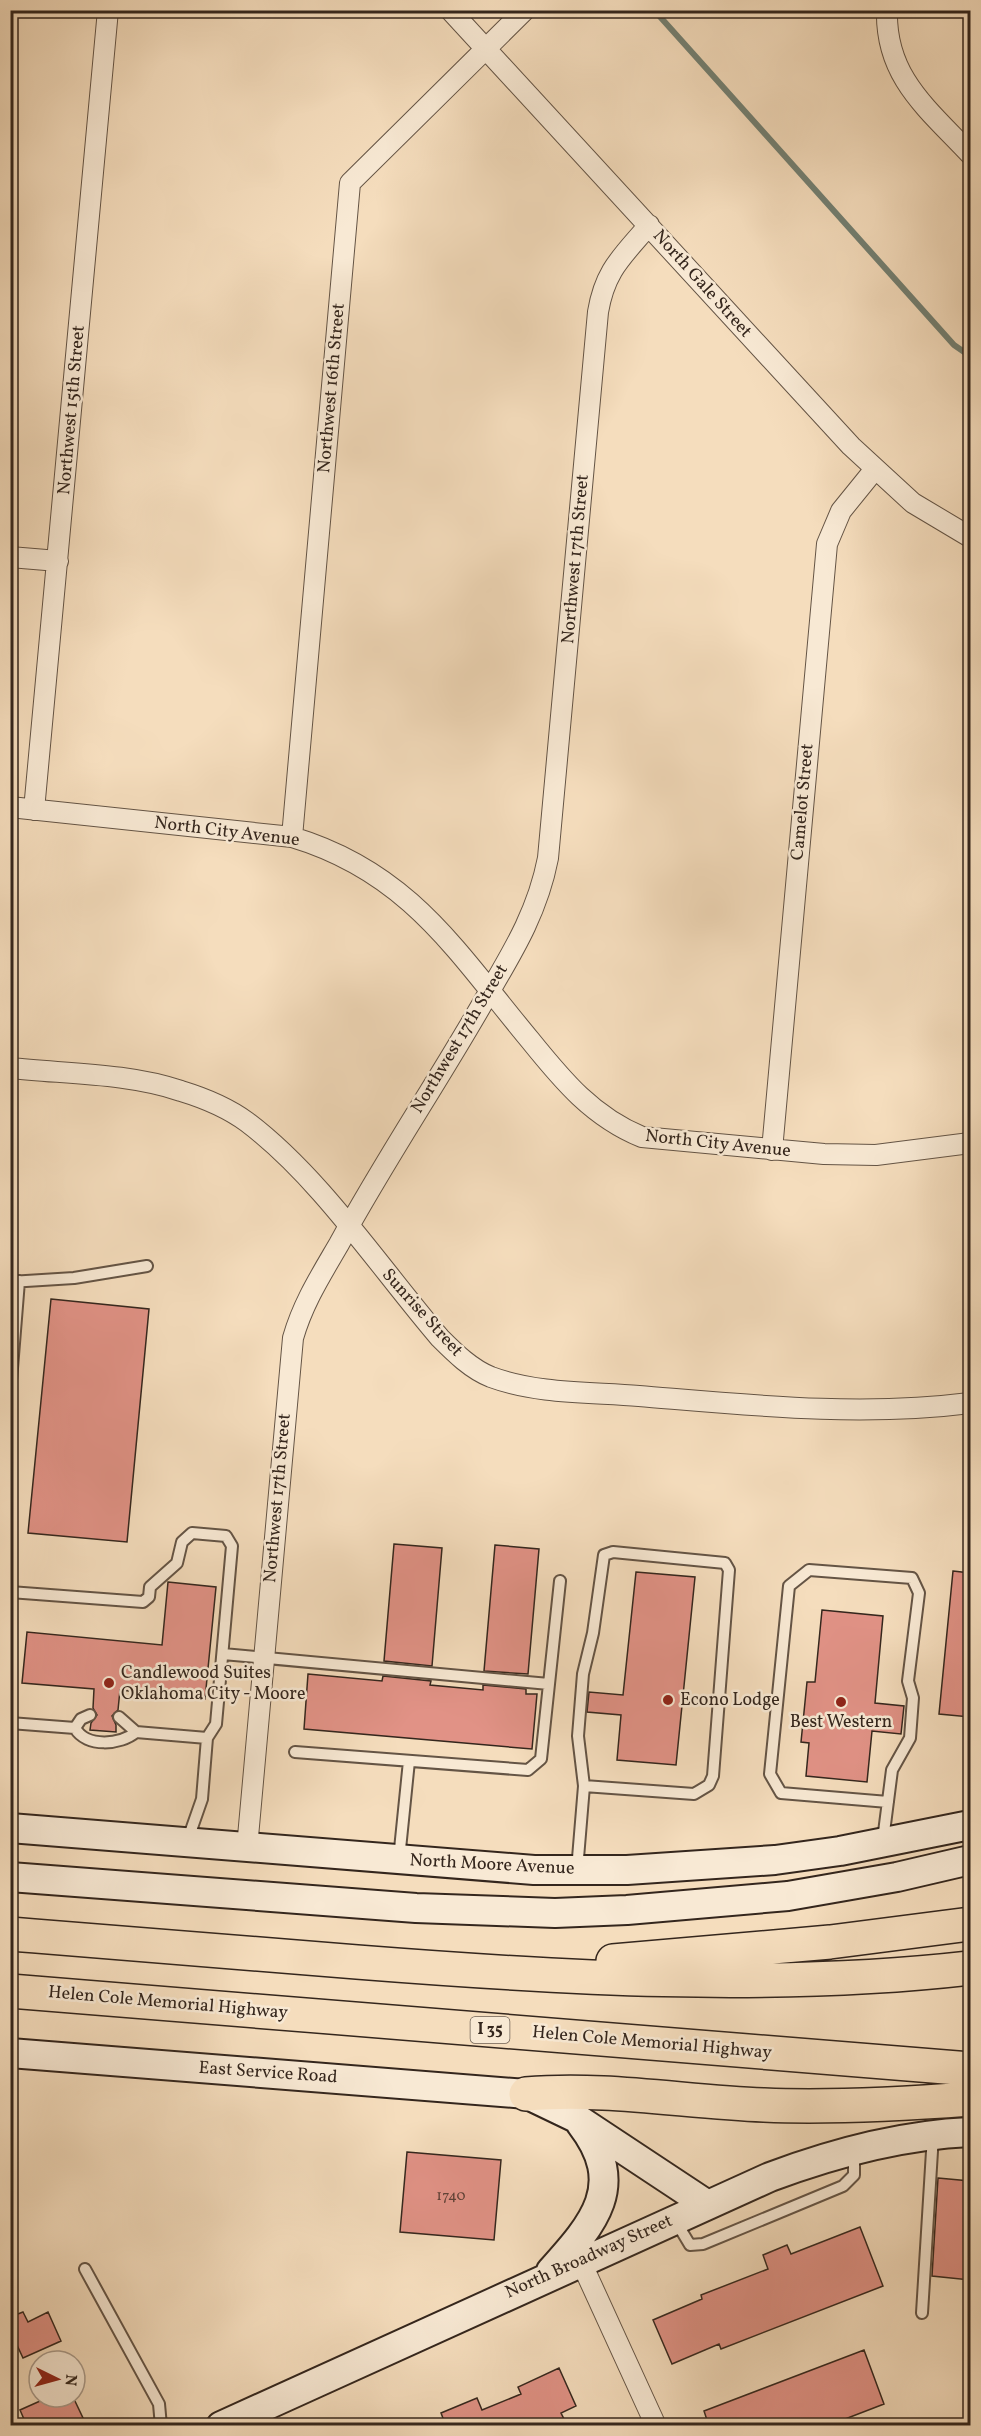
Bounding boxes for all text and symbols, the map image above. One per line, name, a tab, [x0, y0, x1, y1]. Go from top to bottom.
street label: North Gale Street	[647, 224, 757, 344]
street label: Northwest 16th Street	[312, 302, 352, 474]
street label: Northwest 15th Street	[52, 324, 92, 496]
street label: Northwest 17th Street	[556, 473, 596, 645]
street label: Camelot Street	[785, 743, 821, 861]
street label: North City Avenue	[153, 811, 301, 853]
street label: Northwest 17th Street	[405, 960, 515, 1118]
street label: North City Avenue	[644, 1124, 792, 1164]
street label: Sunrise Street	[376, 1263, 468, 1363]
street label: Northwest 17th Street	[258, 1412, 298, 1584]
place label: Candlewood Suites Oklahoma City - Moore	[121, 1661, 305, 1707]
marker: Candlewood Suites Oklahoma City - Moore	[102, 1676, 116, 1690]
place label: Econo Lodge	[680, 1688, 780, 1713]
marker: Econo Lodge	[661, 1693, 675, 1707]
marker: Best Western	[834, 1695, 848, 1709]
place label: Best Western	[790, 1710, 893, 1735]
street label: North Moore Avenue	[409, 1848, 575, 1882]
street label: Helen Cole Memorial Highway	[47, 1980, 289, 2026]
road number: I 35	[470, 2017, 510, 2043]
street label: Helen Cole Memorial Highway	[531, 2020, 773, 2066]
street label: East Service Road	[198, 2056, 338, 2090]
house number: 1740	[436, 2186, 466, 2207]
street label: North Broadway Street	[501, 2209, 677, 2305]
north arrow	[27, 2349, 87, 2409]
text: N	[58, 2373, 81, 2387]

